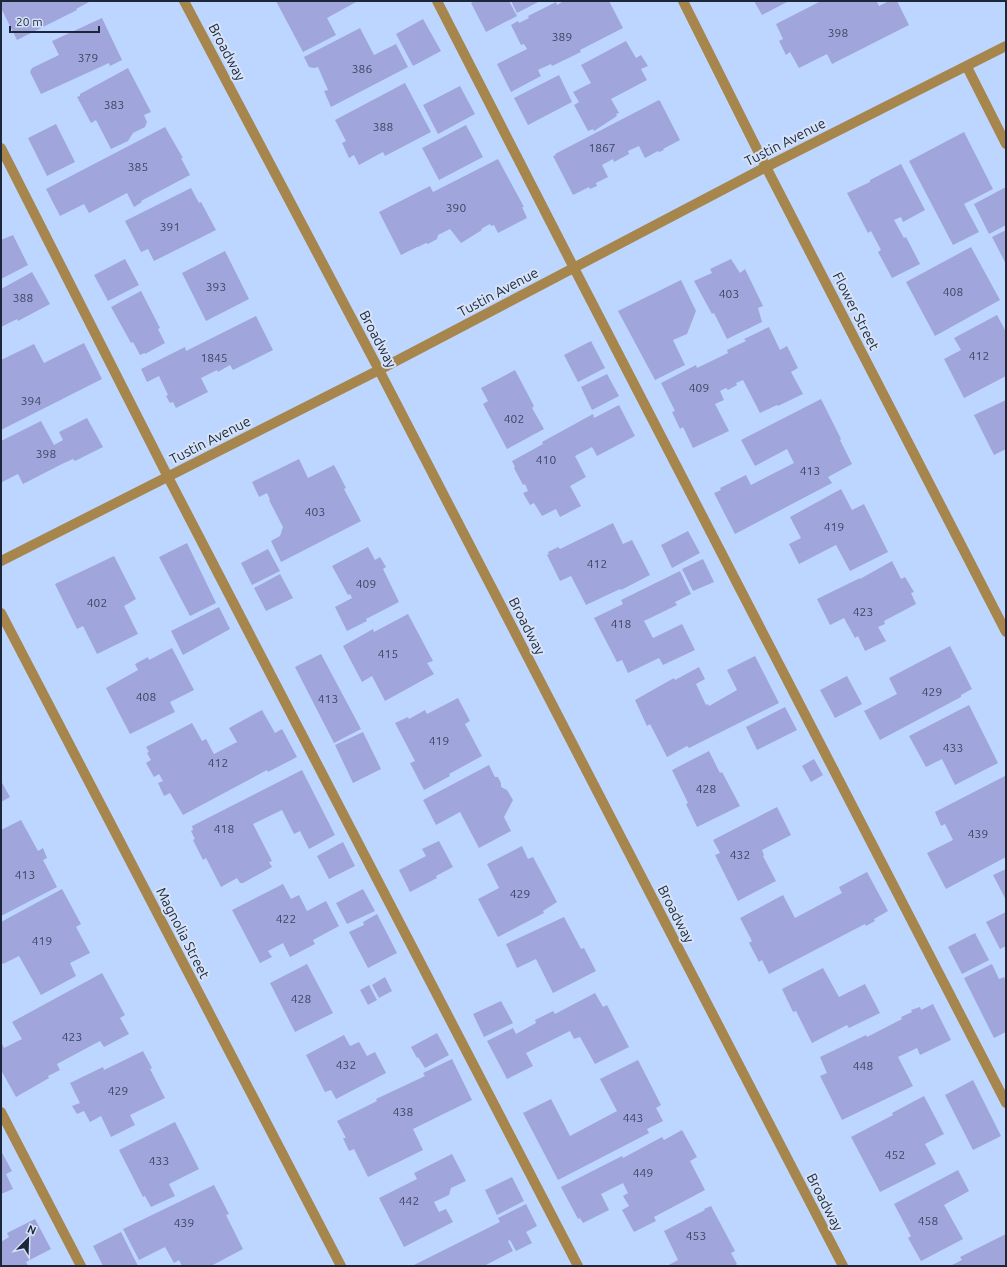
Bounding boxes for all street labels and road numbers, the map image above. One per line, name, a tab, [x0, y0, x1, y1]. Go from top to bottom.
street label: Broadway	[205, 21, 249, 84]
street label: Tustin Avenue	[742, 115, 828, 169]
street label: Tustin Avenue	[455, 264, 541, 320]
street label: Flower Street	[829, 269, 883, 353]
street label: Broadway	[356, 308, 400, 371]
street label: Tustin Avenue	[167, 413, 253, 467]
street label: Broadway	[506, 595, 548, 658]
street label: Broadway	[655, 883, 697, 946]
street label: Magnolia Street	[153, 885, 213, 982]
street label: Broadway	[804, 1171, 846, 1234]

